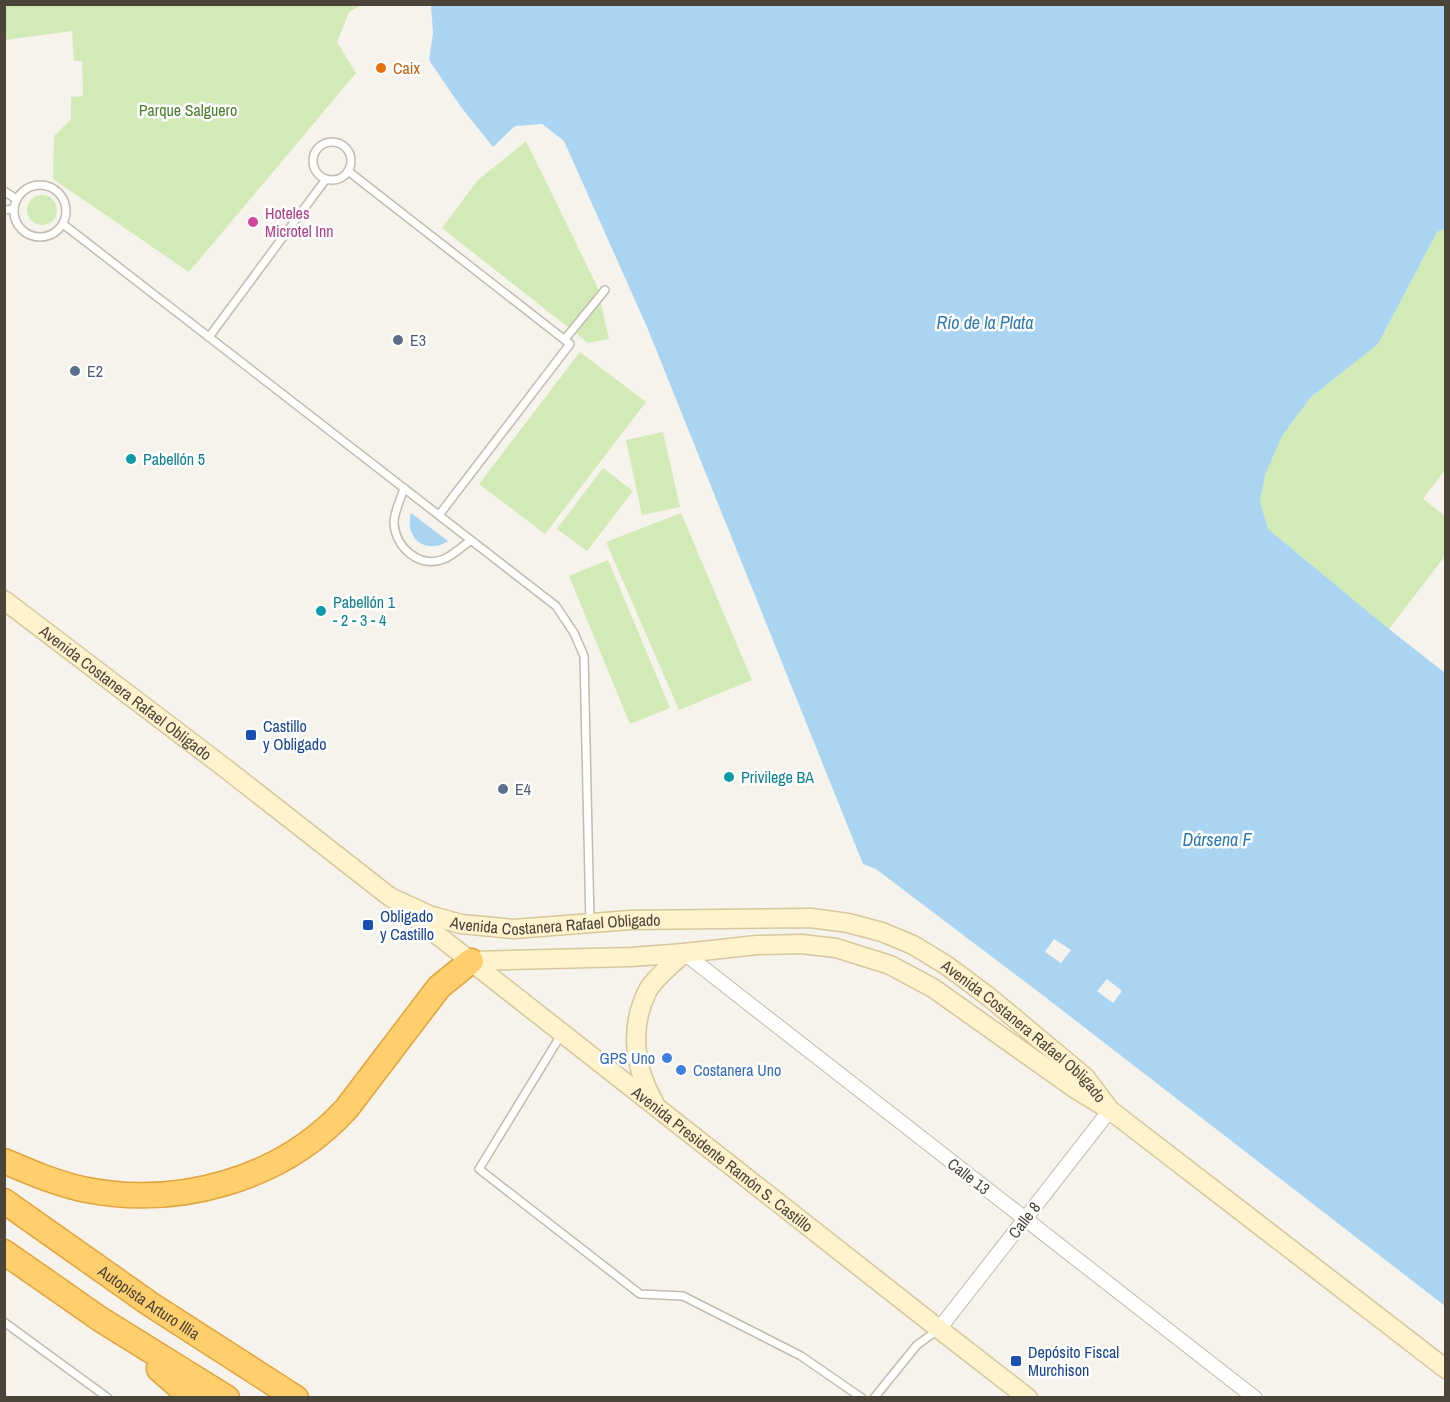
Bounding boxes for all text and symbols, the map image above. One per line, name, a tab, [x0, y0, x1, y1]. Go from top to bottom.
place label: Caix	[393, 57, 420, 79]
marker: Caix	[374, 61, 388, 75]
park label: Parque Salguero	[139, 99, 237, 121]
place label: Hoteles Microtel Inn	[265, 202, 334, 242]
marker: Hoteles Microtel Inn	[246, 215, 260, 229]
water label: Río de la Plata	[937, 310, 1033, 335]
place label: E3	[410, 329, 426, 351]
marker: E3	[391, 333, 405, 347]
place label: E2	[87, 360, 103, 382]
marker: E2	[68, 364, 82, 378]
place label: Pabellón 5	[143, 448, 205, 470]
marker: Pabellón 5	[124, 452, 138, 466]
place label: Pabellón 1 - 2 - 3 - 4	[333, 591, 396, 631]
marker: Pabellón 1 - 2 - 3 - 4	[314, 604, 328, 618]
street label: Avenida Costanera Rafael Obligado	[34, 619, 216, 765]
place label: Castillo y Obligado	[263, 715, 326, 755]
marker: Castillo y Obligado	[244, 728, 258, 742]
place label: Privilege BA	[741, 766, 814, 788]
marker: Privilege BA	[722, 770, 736, 784]
place label: E4	[515, 778, 531, 800]
marker: E4	[496, 782, 510, 796]
water label: Dársena F	[1183, 827, 1252, 852]
place label: Obligado y Castillo	[380, 905, 434, 945]
street label: Avenida Costanera Rafael Obligado	[447, 909, 661, 940]
marker: Obligado y Castillo	[361, 918, 375, 932]
street label: Avenida Costanera Rafael Obligado	[936, 954, 1111, 1107]
place label: GPS Uno	[600, 1047, 655, 1069]
marker: GPS Uno	[660, 1051, 674, 1065]
place label: Costanera Uno	[693, 1059, 781, 1081]
marker: Costanera Uno	[674, 1063, 688, 1077]
street label: Avenida Presidente Ramón S. Castillo	[627, 1080, 818, 1237]
street label: Calle 13	[943, 1153, 995, 1199]
street label: Calle 8	[1003, 1197, 1045, 1243]
street label: Autopista Arturo Illia	[93, 1259, 205, 1345]
place label: Depósito Fiscal Murchison	[1028, 1341, 1119, 1381]
marker: Depósito Fiscal Murchison	[1009, 1354, 1023, 1368]

